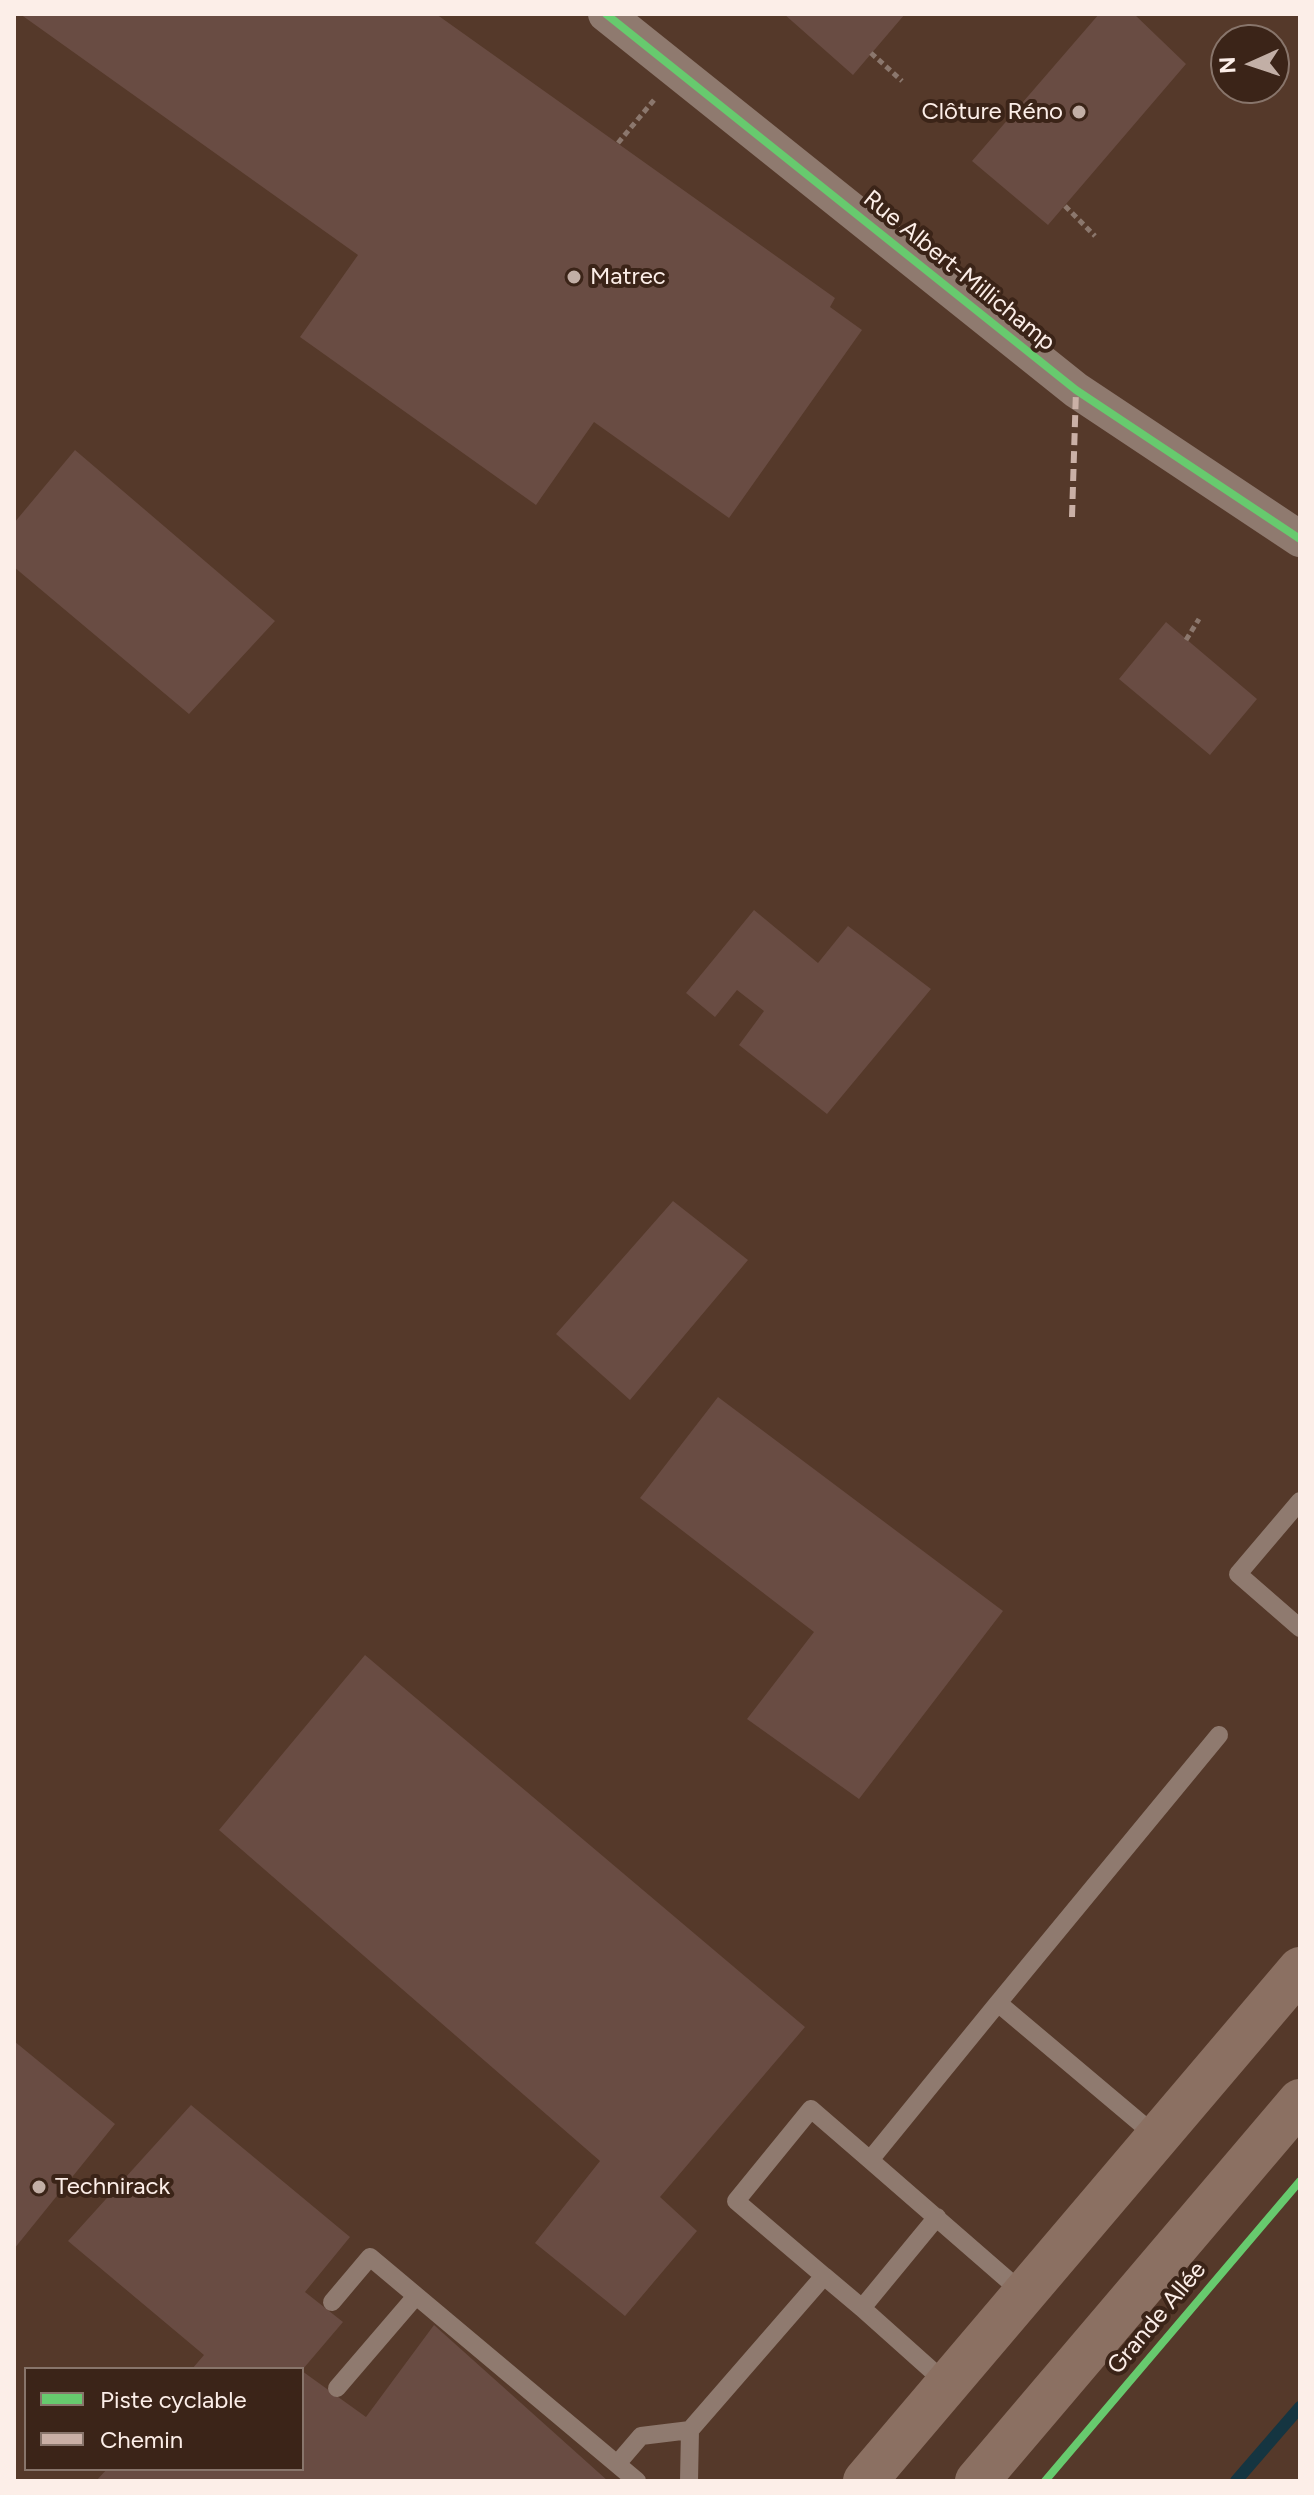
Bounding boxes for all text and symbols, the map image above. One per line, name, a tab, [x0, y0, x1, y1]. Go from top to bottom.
north arrow	[1210, 24, 1290, 104]
text: N	[1214, 56, 1241, 74]
place label: Clôture Réno	[921, 98, 1063, 126]
marker: Clôture Réno	[1070, 103, 1088, 121]
street label: Rue Albert-Millichamp	[857, 185, 1061, 357]
place label: Matrec	[590, 263, 666, 291]
marker: Matrec	[565, 268, 583, 286]
place label: Technirack	[55, 2173, 170, 2201]
marker: Technirack	[30, 2178, 48, 2196]
street label: Grande Allée	[1102, 2256, 1212, 2380]
legend	[24, 2367, 304, 2471]
text: Piste cyclable	[100, 2385, 247, 2414]
text: Chemin	[100, 2425, 183, 2454]

